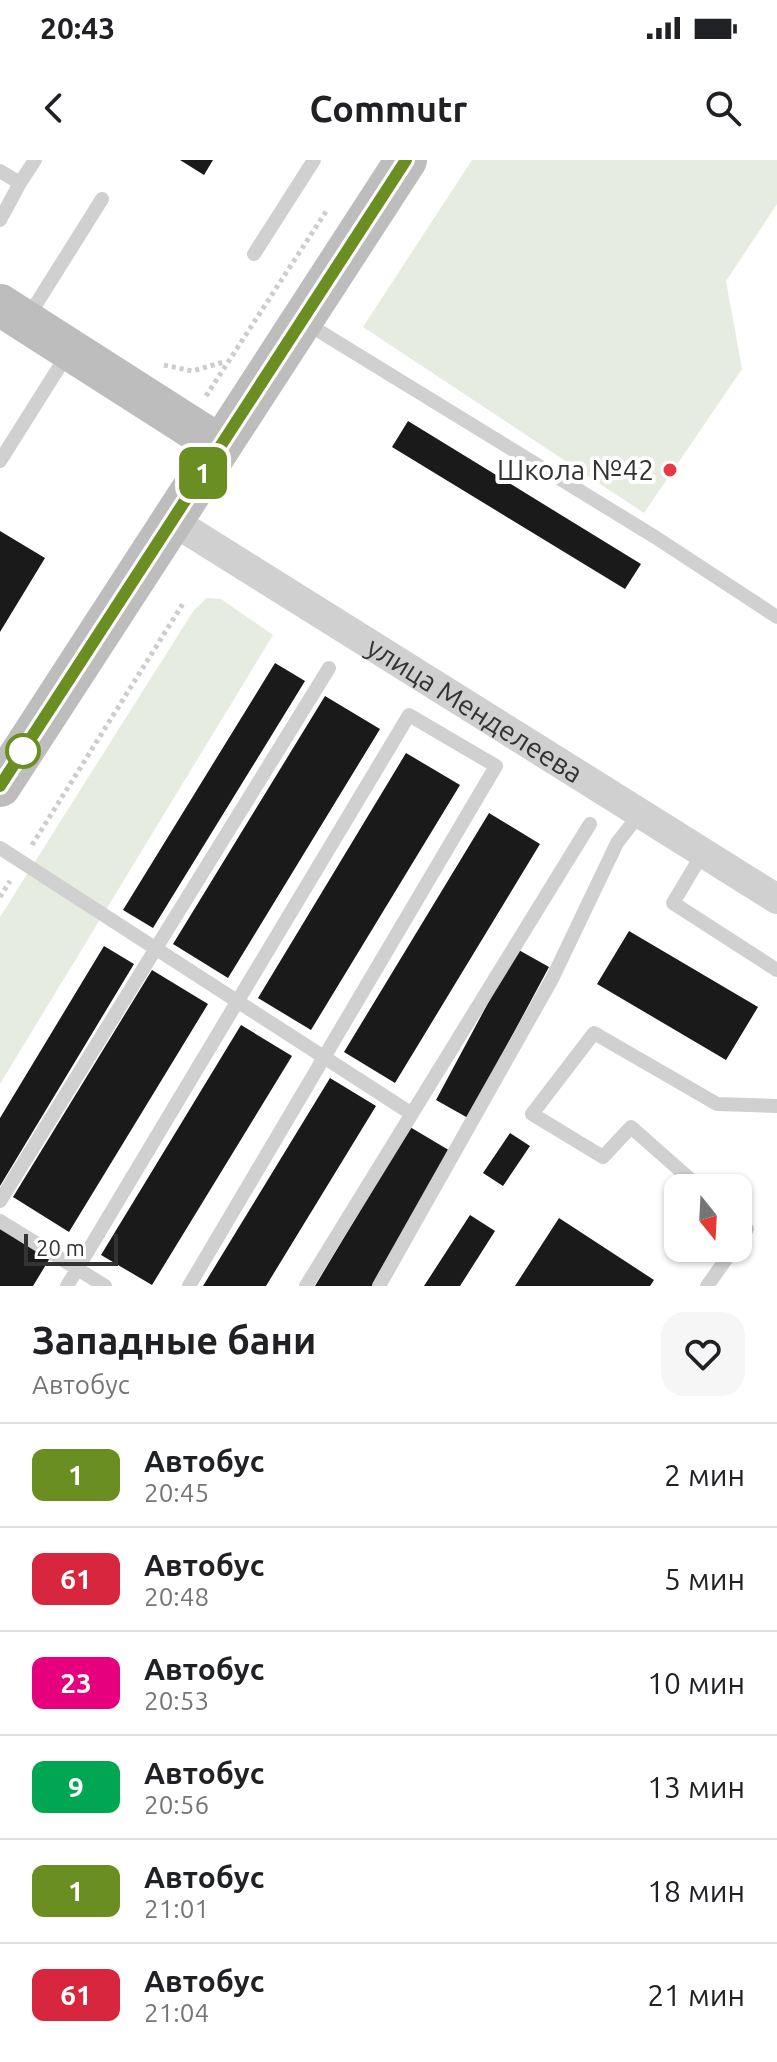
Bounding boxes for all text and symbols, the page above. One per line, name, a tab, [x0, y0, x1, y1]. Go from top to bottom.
text: 20:43	[40, 11, 115, 45]
icon: back	[32, 86, 76, 130]
icon: search	[701, 86, 745, 130]
text: Commutr	[310, 88, 467, 129]
line badge: 1	[177, 447, 229, 499]
place label: Школа №42	[497, 454, 654, 485]
text: 1	[195, 457, 211, 488]
marker: Школа №42	[661, 461, 679, 479]
street label: улица Менделеева	[362, 630, 589, 788]
unlabelled marker	[6, 734, 40, 768]
north arrow	[664, 1174, 752, 1262]
map controls	[664, 1174, 752, 1262]
scale bar	[24, 1230, 118, 1266]
text: 20 m	[36, 1235, 85, 1260]
button: heart	[661, 1312, 745, 1396]
text: Западные бани	[32, 1319, 316, 1361]
text: Автобус	[32, 1370, 130, 1399]
text: Автобус	[144, 1444, 264, 1478]
text: 2 мин	[664, 1458, 745, 1492]
text: 1	[68, 1459, 84, 1490]
text: 20:45	[144, 1478, 209, 1507]
text: Автобус	[144, 1548, 264, 1582]
text: 5 мин	[664, 1562, 745, 1596]
text: 61	[60, 1563, 92, 1594]
text: 20:48	[144, 1582, 209, 1611]
text: Автобус	[144, 1652, 264, 1686]
text: 10 мин	[647, 1666, 745, 1700]
text: 23	[60, 1667, 92, 1698]
text: 20:53	[144, 1686, 209, 1715]
text: Автобус	[144, 1756, 264, 1790]
text: 13 мин	[647, 1770, 745, 1804]
text: 9	[68, 1771, 84, 1802]
text: 20:56	[144, 1790, 209, 1819]
text: Автобус	[144, 1860, 264, 1894]
text: 18 мин	[647, 1874, 745, 1908]
text: 1	[68, 1875, 84, 1906]
text: 21:01	[144, 1894, 209, 1923]
text: Автобус	[144, 1964, 264, 1998]
text: 21 мин	[647, 1978, 745, 2012]
text: 61	[60, 1979, 92, 2010]
text: 21:04	[144, 1998, 209, 2027]

